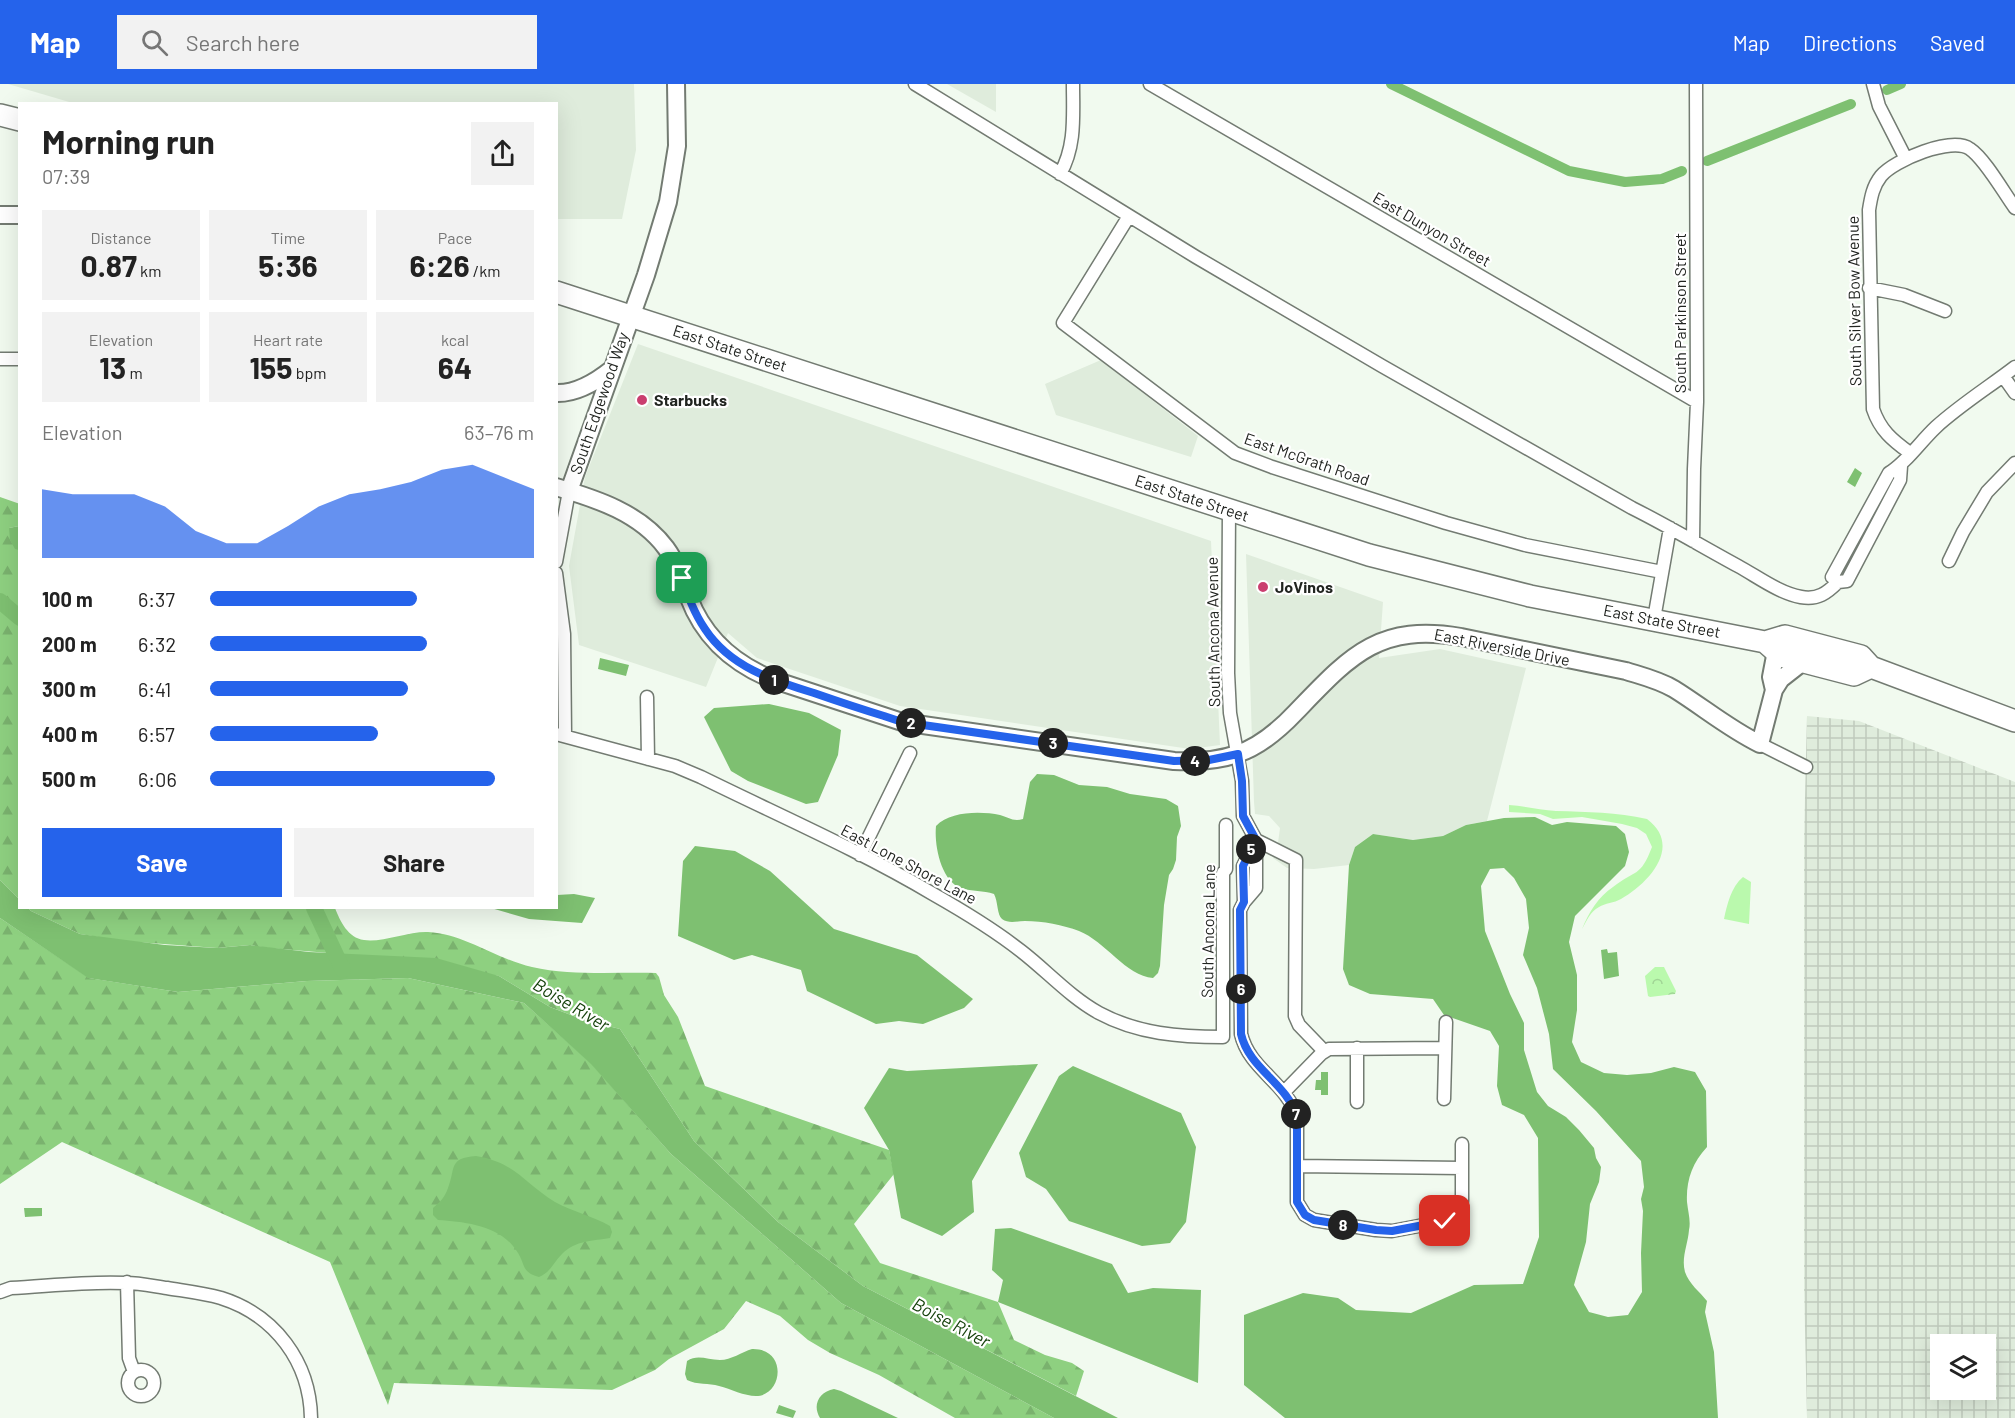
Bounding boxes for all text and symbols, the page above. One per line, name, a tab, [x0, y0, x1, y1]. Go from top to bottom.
search box	[117, 15, 537, 69]
text: Map	[30, 25, 81, 59]
icon: search	[138, 26, 171, 59]
text: Search here	[186, 29, 300, 55]
text: Map	[1733, 30, 1770, 55]
text: Directions	[1803, 30, 1897, 55]
text: Saved	[1930, 30, 1985, 55]
text: Morning run	[42, 121, 215, 161]
button: share	[471, 122, 534, 185]
text: 07:39	[42, 164, 90, 188]
street label: East Dunyon Street	[1370, 187, 1494, 270]
street label: South Silver Bow Avenue	[1843, 216, 1864, 386]
text: Distance	[91, 228, 151, 247]
text: Time	[271, 228, 305, 247]
text: Pace	[438, 228, 472, 247]
street label: South Parkinson Street	[1670, 233, 1689, 393]
text: 0.87	[81, 247, 137, 283]
text: 5:36	[258, 247, 318, 283]
text: 6:26	[410, 247, 470, 283]
text: km	[137, 261, 161, 280]
text: /km	[470, 261, 500, 280]
street label: East State Street	[671, 320, 790, 375]
street label: South Edgewood Way	[565, 329, 632, 476]
text: Elevation	[89, 330, 153, 349]
text: Heart rate	[253, 330, 323, 349]
text: kcal	[441, 330, 469, 349]
text: 13	[99, 349, 126, 385]
text: 155	[250, 349, 292, 385]
text: 64	[438, 349, 472, 385]
text: m	[126, 363, 143, 382]
text: bpm	[292, 363, 326, 382]
place label: Starbucks	[654, 390, 727, 409]
marker: Starbucks	[635, 393, 649, 407]
text: Elevation	[42, 420, 123, 444]
text: 63–76 m	[464, 420, 534, 444]
street label: East McGrath Road	[1242, 428, 1372, 489]
street label: East State Street	[1133, 470, 1252, 525]
pin	[656, 552, 707, 603]
street label: South Ancona Avenue	[1202, 557, 1223, 707]
icon: arrive	[665, 561, 698, 594]
place label: JoVinos	[1275, 577, 1333, 596]
marker: JoVinos	[1256, 580, 1270, 594]
text: 100 m	[42, 587, 93, 611]
text: 6:37	[138, 587, 175, 611]
street label: East State Street	[1602, 600, 1722, 641]
street label: East Riverside Drive	[1433, 624, 1572, 669]
text: 200 m	[42, 632, 97, 656]
text: 6:32	[138, 632, 176, 656]
pin: 1	[759, 665, 789, 695]
text: 1	[771, 670, 777, 689]
text: 300 m	[42, 677, 96, 701]
text: 6:41	[138, 677, 171, 701]
pin: 2	[896, 708, 926, 738]
text: 2	[907, 713, 915, 732]
text: 400 m	[42, 722, 98, 746]
text: 6:57	[138, 722, 175, 746]
pin: 3	[1038, 728, 1068, 758]
text: 3	[1049, 733, 1057, 752]
pin: 4	[1180, 746, 1210, 776]
text: 4	[1190, 751, 1200, 770]
text: 500 m	[42, 767, 96, 791]
text: 6:06	[138, 767, 177, 791]
street label: East Lone Shore Lane	[838, 820, 980, 907]
button: Save	[42, 828, 282, 897]
button: Share	[294, 828, 534, 897]
pin: 5	[1236, 834, 1266, 864]
text: 5	[1247, 839, 1255, 858]
street label: South Ancona Lane	[1197, 864, 1218, 998]
water label: Boise River	[529, 973, 614, 1036]
pin: 6	[1226, 974, 1256, 1004]
text: 6	[1237, 979, 1245, 998]
pin: 7	[1281, 1099, 1311, 1129]
text: 7	[1292, 1104, 1300, 1123]
pin	[1419, 1195, 1470, 1246]
icon: check	[1428, 1204, 1461, 1237]
pin: 8	[1328, 1210, 1358, 1240]
text: 8	[1339, 1215, 1347, 1234]
water label: Boise River	[909, 1292, 995, 1352]
map controls	[1930, 1334, 1996, 1400]
button: layers	[1930, 1334, 1996, 1400]

